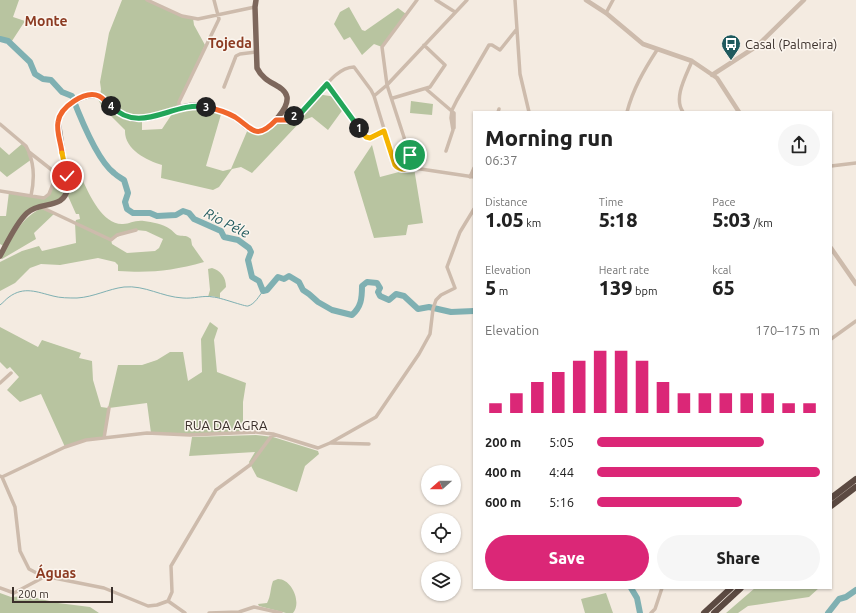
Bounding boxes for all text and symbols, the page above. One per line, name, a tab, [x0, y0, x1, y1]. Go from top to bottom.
district label: Monte	[25, 13, 67, 29]
bus stop icon: Casal (Palmeira)	[720, 33, 742, 61]
district label: Tojeda	[208, 35, 252, 51]
place label: Casal (Palmeira)	[745, 37, 837, 52]
pin: 4	[101, 96, 121, 116]
pin: 3	[196, 97, 216, 117]
text: 4	[108, 100, 114, 112]
text: 3	[203, 101, 209, 113]
pin: 2	[284, 106, 304, 126]
text: 2	[291, 110, 297, 122]
pin: 1	[349, 118, 369, 138]
text: 1	[356, 122, 362, 134]
button: share	[778, 124, 820, 166]
text: Morning run	[485, 125, 613, 150]
pin	[393, 138, 427, 172]
icon: arrive	[399, 144, 421, 166]
text: 06:37	[485, 153, 518, 167]
pin	[50, 159, 84, 193]
icon: check	[56, 165, 78, 187]
text: Distance	[485, 196, 528, 208]
text: Time	[599, 196, 623, 208]
text: Pace	[712, 196, 736, 208]
water label: Rio Péle	[202, 205, 252, 241]
text: 1.05	[485, 208, 524, 231]
text: 5:18	[599, 208, 637, 231]
text: 5:03	[712, 208, 751, 231]
text: km	[524, 217, 541, 229]
text: /km	[751, 217, 773, 229]
text: Elevation	[485, 264, 531, 276]
text: Heart rate	[599, 264, 649, 276]
text: kcal	[712, 264, 731, 276]
text: 5	[485, 276, 496, 299]
text: 139	[599, 276, 633, 299]
text: 65	[712, 276, 735, 299]
text: m	[496, 285, 508, 297]
text: bpm	[633, 285, 657, 297]
text: Elevation	[485, 323, 539, 337]
text: 170–175 m	[755, 323, 820, 337]
street label: RUA DA AGRA	[185, 418, 268, 432]
text: 200 m	[485, 435, 521, 449]
text: 5:05	[549, 435, 574, 449]
north arrow	[421, 465, 461, 505]
map controls	[421, 465, 461, 601]
text: 400 m	[485, 465, 521, 479]
text: 4:44	[549, 465, 574, 479]
text: 600 m	[485, 495, 521, 509]
text: 5:16	[549, 495, 574, 509]
button: locate	[421, 513, 461, 553]
button: Save	[485, 535, 649, 581]
button: Share	[657, 535, 820, 581]
button: layers	[421, 561, 461, 601]
district label: Águas	[36, 564, 77, 581]
scale bar	[12, 585, 113, 604]
text: 200 m	[18, 588, 49, 600]

